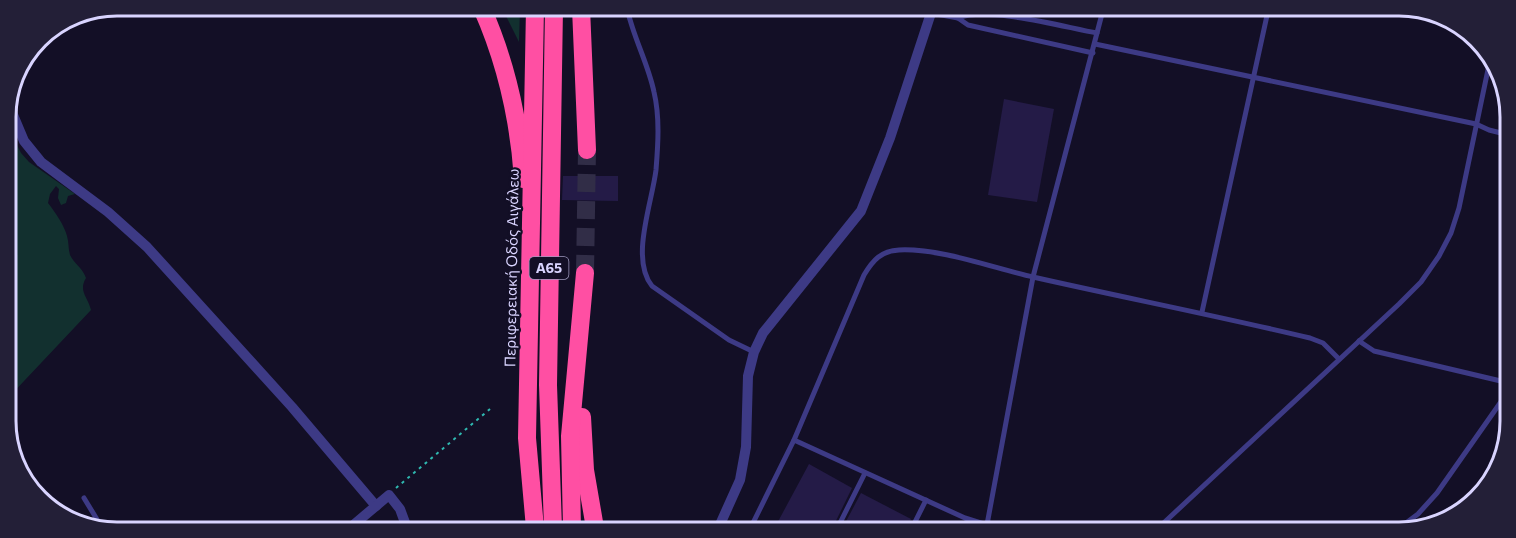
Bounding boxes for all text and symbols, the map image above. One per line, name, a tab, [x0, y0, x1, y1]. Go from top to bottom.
street label: Περιφερειακή Οδός Αιγάλεω	[500, 169, 522, 367]
road number: Α65	[530, 257, 568, 279]

